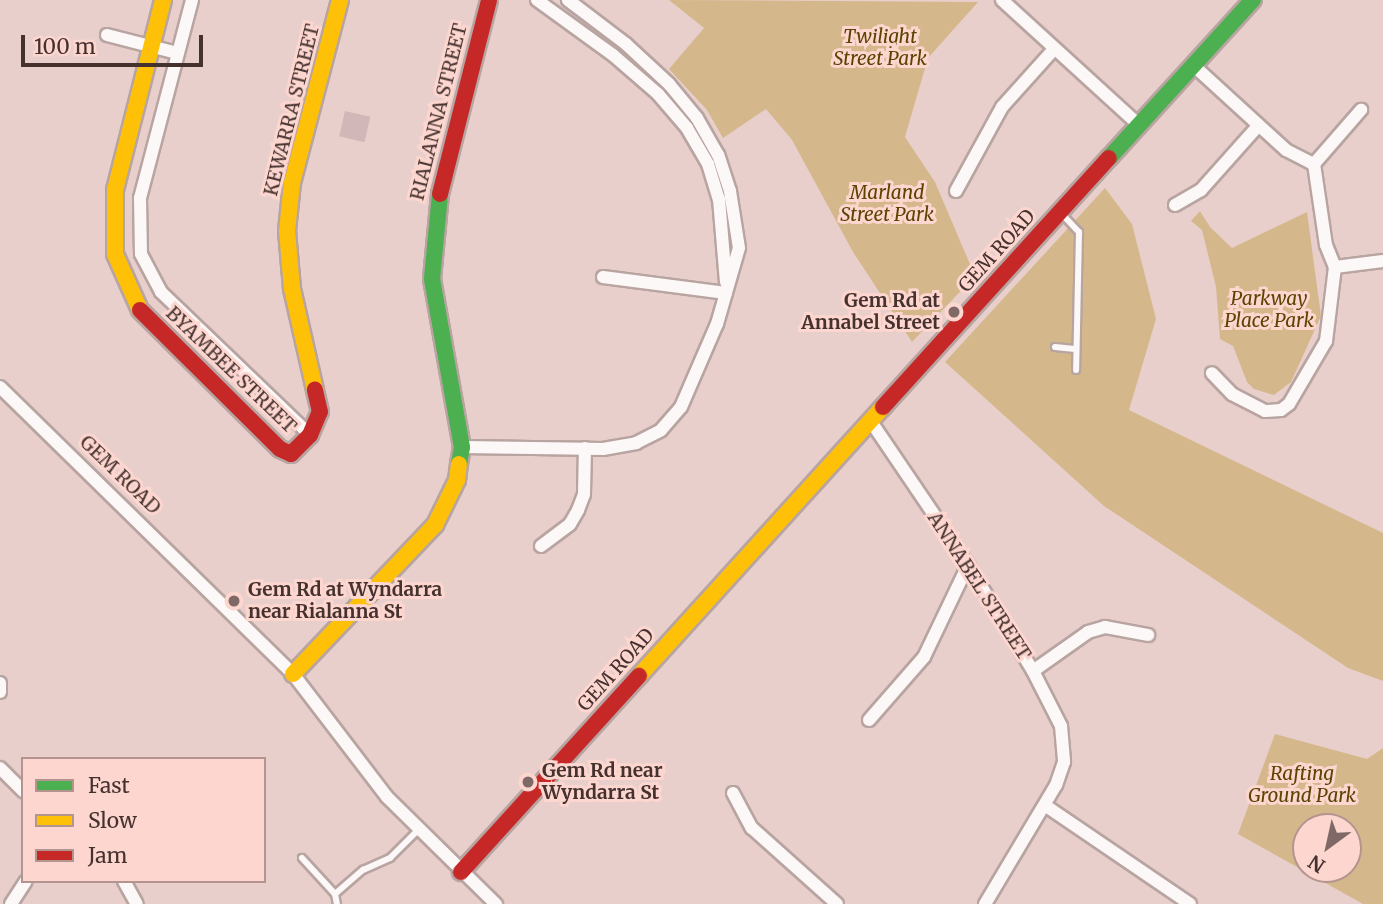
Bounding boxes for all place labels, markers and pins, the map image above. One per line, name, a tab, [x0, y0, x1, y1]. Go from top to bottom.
place label: Gem Rd at Annabel Street	[801, 290, 940, 334]
marker: Gem Rd at Annabel Street	[946, 304, 962, 320]
place label: Gem Rd at Wyndarra near Rialanna St	[248, 579, 442, 623]
marker: Gem Rd at Wyndarra near Rialanna St	[226, 593, 242, 609]
place label: Gem Rd near Wyndarra St	[542, 760, 662, 804]
marker: Gem Rd near Wyndarra St	[520, 774, 536, 790]

